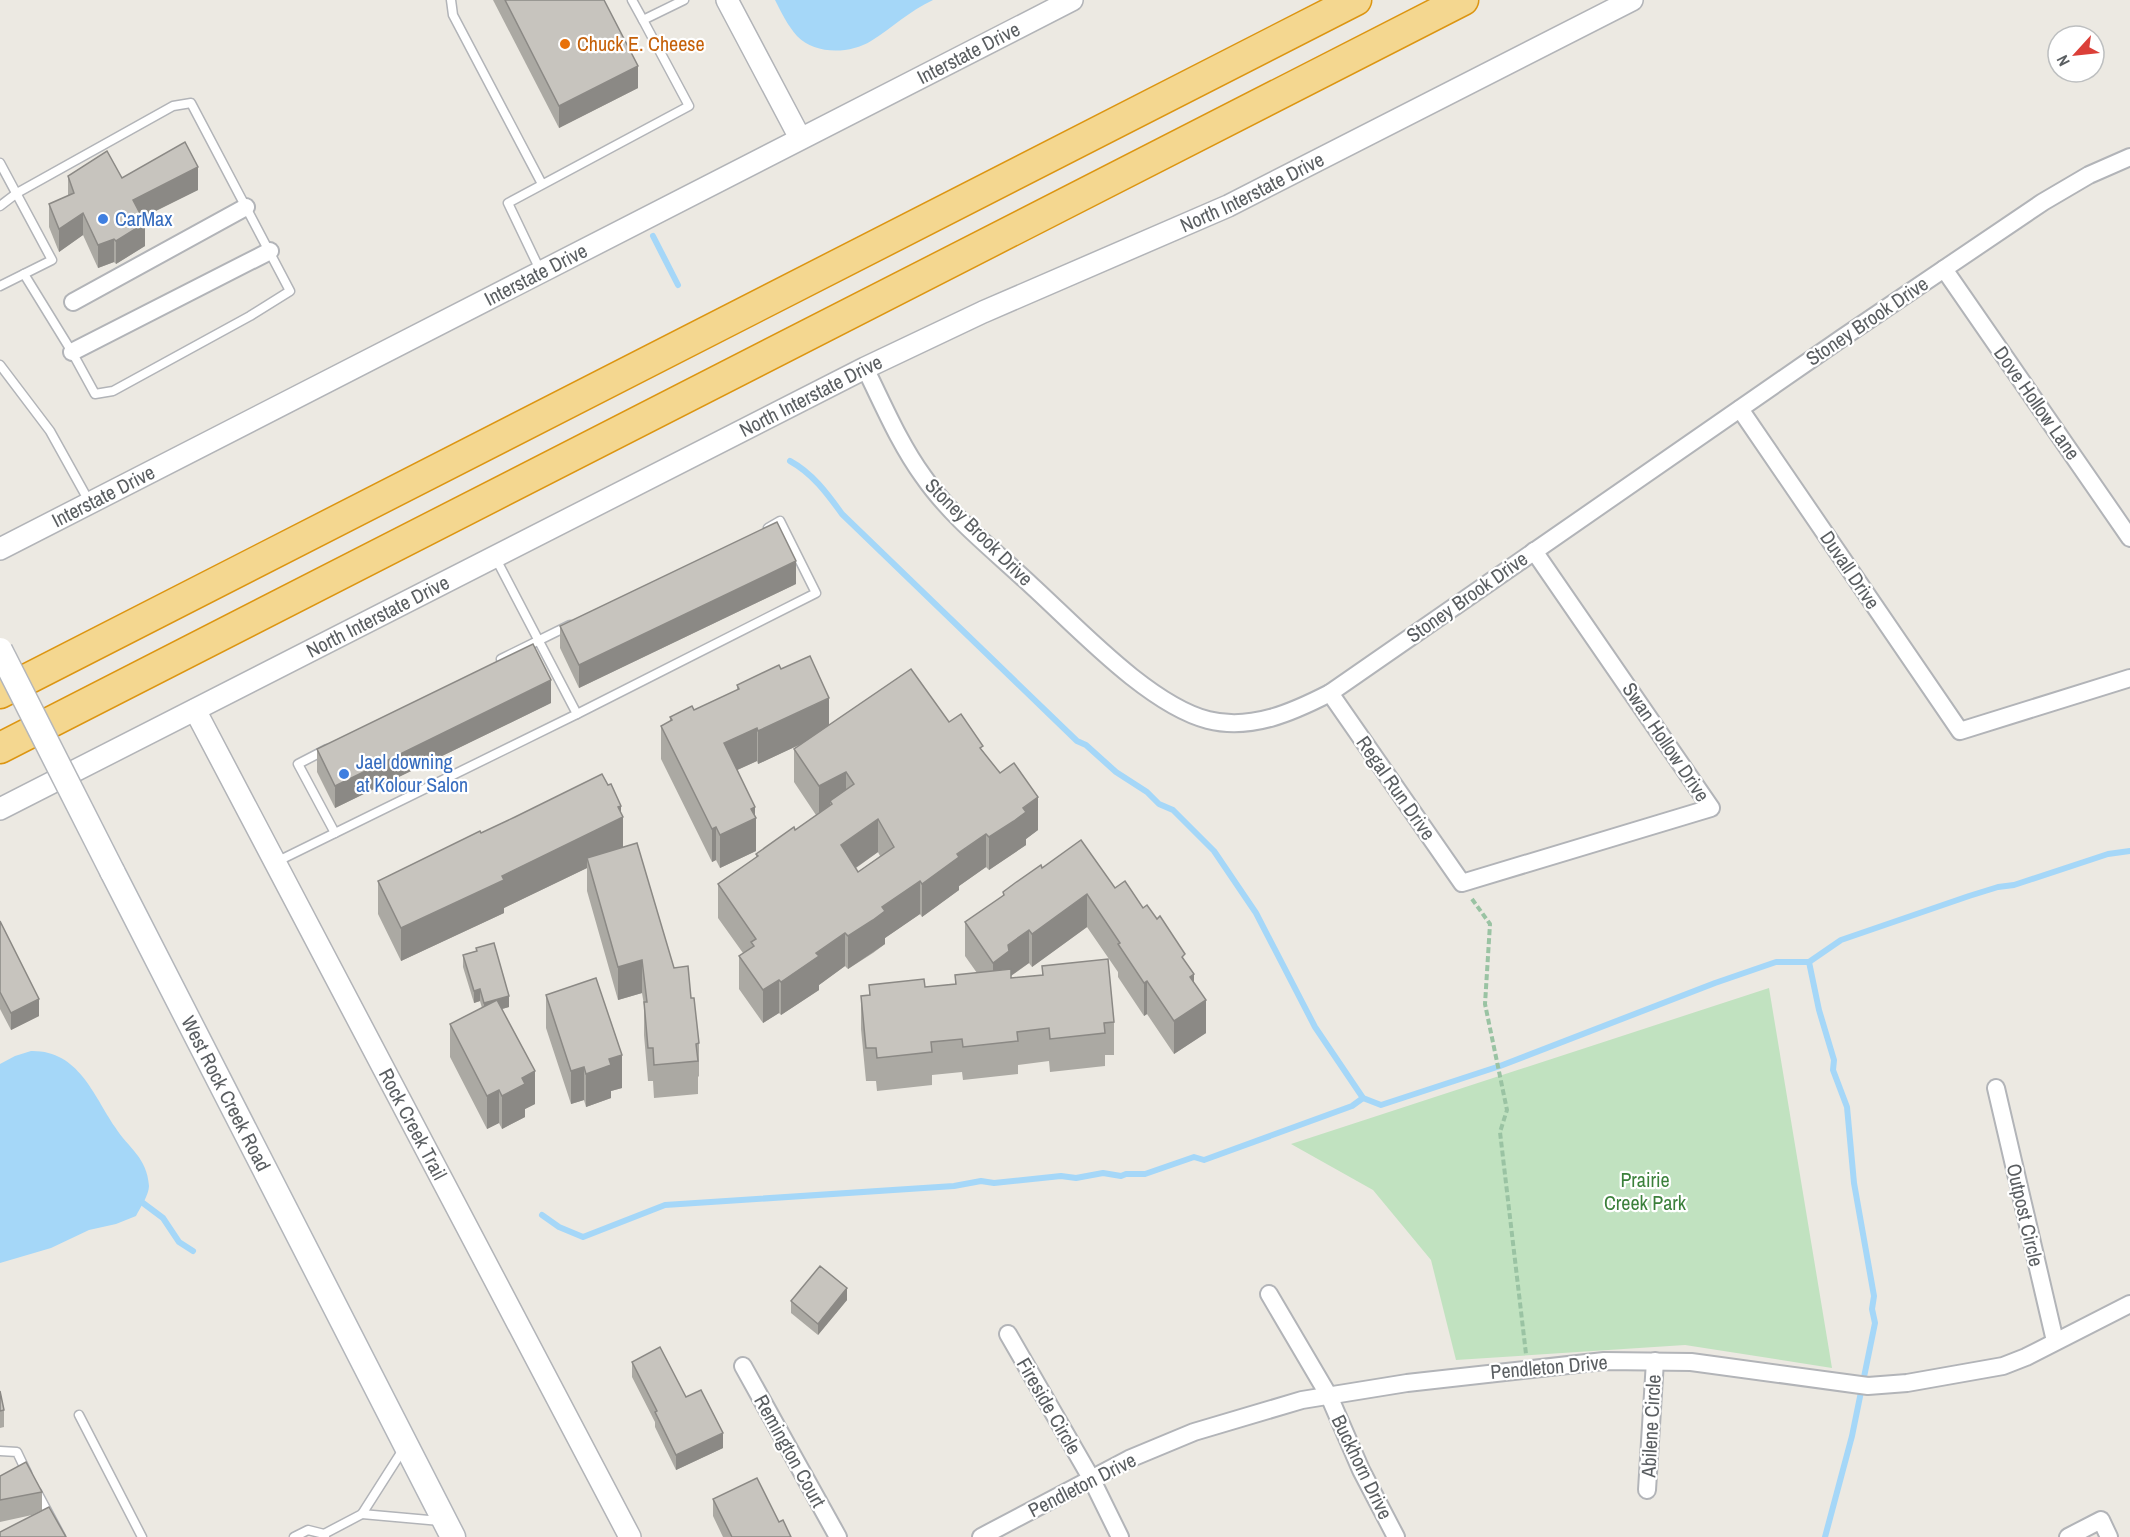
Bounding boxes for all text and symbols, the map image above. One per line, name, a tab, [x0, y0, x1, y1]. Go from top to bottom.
street label: Interstate Drive	[912, 15, 1024, 90]
north arrow	[2046, 24, 2106, 84]
place label: Chuck E. Cheese	[577, 30, 705, 57]
marker: Chuck E. Cheese	[558, 37, 572, 51]
text: N	[2051, 52, 2075, 70]
street label: North Interstate Drive	[1176, 145, 1328, 238]
place label: CarMax	[115, 205, 173, 232]
marker: CarMax	[96, 212, 110, 226]
street label: Interstate Drive	[480, 237, 592, 312]
street label: Stoney Brook Drive	[1800, 270, 1933, 372]
street label: Dove Hollow Lane	[1988, 340, 2087, 465]
street label: North Interstate Drive	[734, 348, 886, 443]
street label: Interstate Drive	[47, 458, 159, 533]
street label: Stoney Brook Drive	[920, 472, 1039, 591]
street label: Duvall Drive	[1814, 525, 1887, 614]
street label: Stoney Brook Drive	[1401, 545, 1533, 648]
street label: North Interstate Drive	[302, 568, 454, 664]
street label: Swan Hollow Drive	[1616, 677, 1716, 807]
street label: Regal Run Drive	[1351, 730, 1442, 845]
place label: Jael downing at Kolour Salon	[356, 748, 468, 798]
marker: Jael downing at Kolour Salon	[337, 767, 351, 781]
street label: West Rock Creek Road	[175, 1011, 277, 1176]
street label: Rock Creek Trail	[373, 1064, 454, 1184]
street label: Outpost Circle	[2001, 1161, 2050, 1269]
park label: Prairie Creek Park	[1604, 1166, 1687, 1216]
street label: Pendleton Drive	[1489, 1348, 1609, 1385]
street label: Fireside Circle	[1011, 1352, 1088, 1459]
street label: Abilene Circle	[1634, 1374, 1667, 1479]
street label: Remington Court	[748, 1390, 833, 1512]
street label: Buckhorn Drive	[1326, 1410, 1399, 1523]
street label: Pendleton Drive	[1023, 1446, 1140, 1523]

